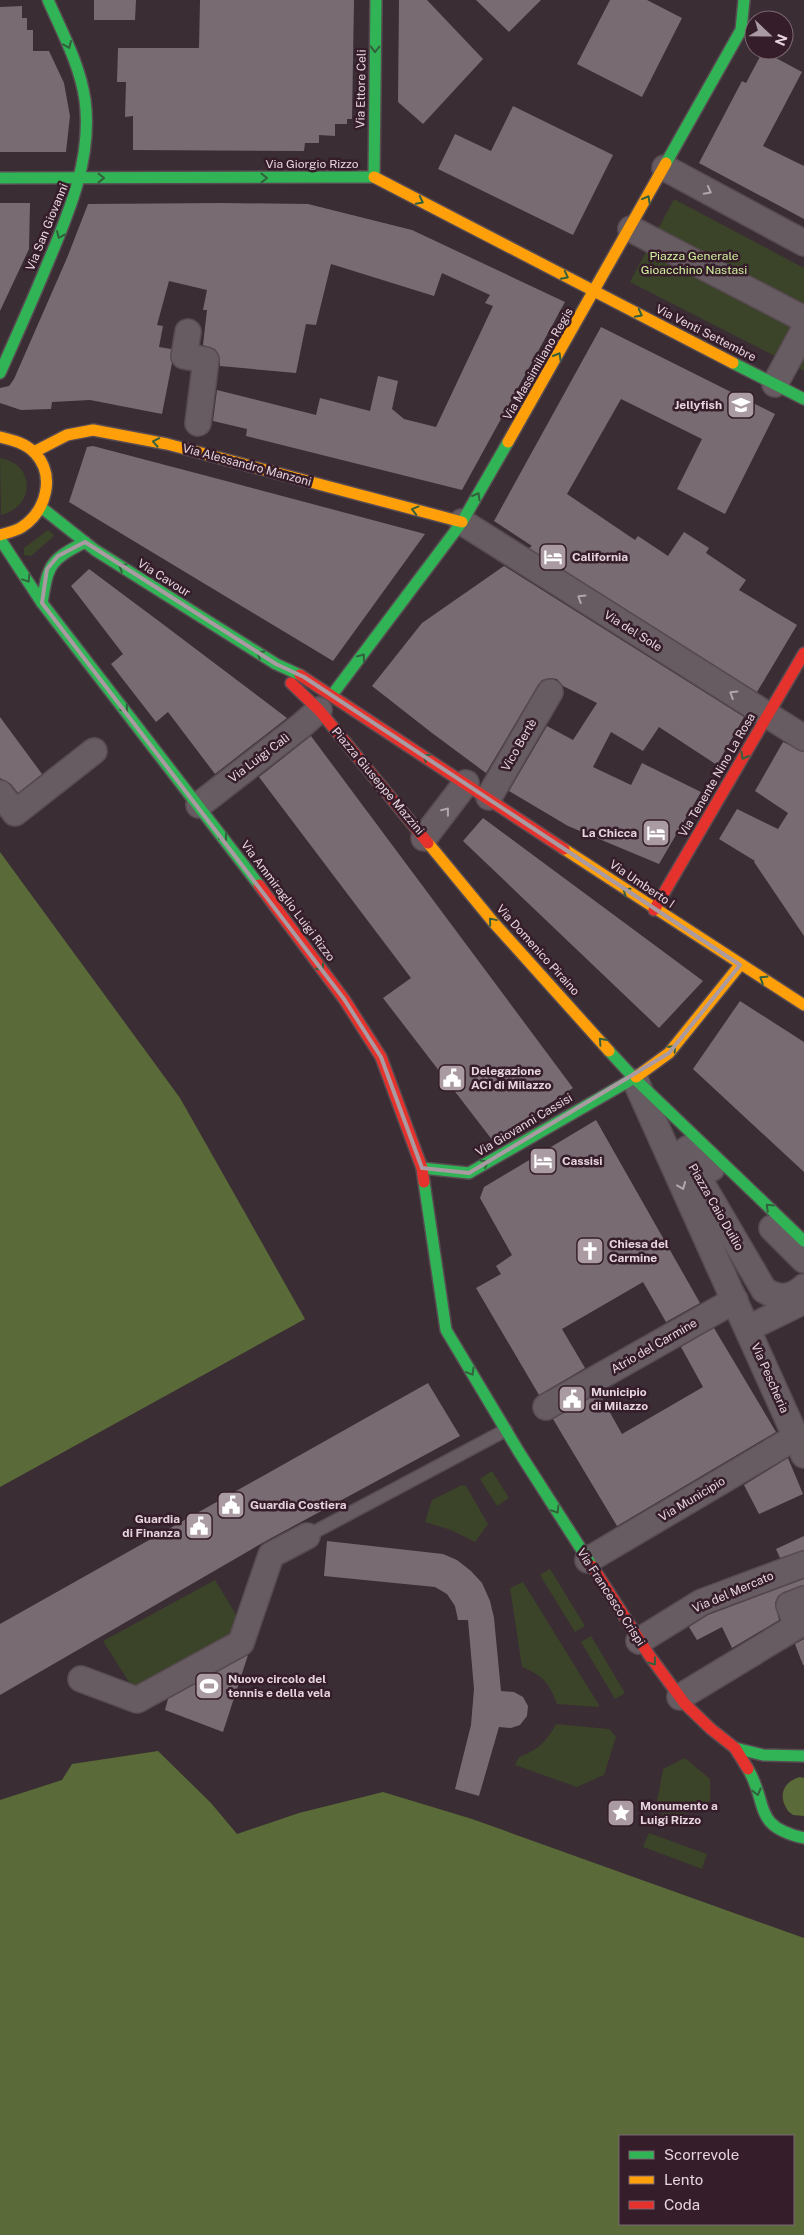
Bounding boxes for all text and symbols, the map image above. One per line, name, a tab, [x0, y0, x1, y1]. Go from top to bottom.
north arrow	[744, 10, 794, 60]
text: N	[772, 32, 791, 48]
one-way arrow	[61, 40, 72, 49]
one-way arrow	[370, 45, 381, 53]
street label: Via Ettore Celi	[353, 49, 369, 129]
street label: Via Giorgio Rizzo	[265, 157, 359, 171]
one-way arrow	[98, 173, 105, 183]
one-way arrow	[260, 173, 268, 183]
street label: Via San Giovanni	[23, 181, 71, 273]
one-way arrow	[703, 185, 712, 195]
one-way arrow	[415, 195, 424, 205]
one-way arrow	[641, 196, 651, 205]
one-way arrow	[56, 230, 67, 239]
park label: Piazza Generale Gioacchino Nastasi	[641, 249, 747, 277]
one-way arrow	[560, 270, 569, 280]
street label: Via Venti Settembre	[653, 302, 759, 364]
street label: Via Massimiliano Regis	[500, 305, 576, 423]
one-way arrow	[634, 308, 643, 318]
one-way arrow	[552, 352, 562, 361]
school or university icon: Jellyfish	[726, 390, 756, 420]
place label: Jellyfish	[674, 398, 722, 412]
one-way arrow	[152, 437, 161, 448]
street label: Via Alessandro Manzoni	[181, 441, 313, 489]
one-way arrow	[471, 493, 481, 502]
one-way arrow	[411, 505, 419, 516]
hotel icon: California	[538, 542, 568, 572]
place label: California	[572, 550, 628, 564]
street label: Via Cavour	[135, 556, 193, 600]
one-way arrow	[119, 564, 128, 574]
one-way arrow	[21, 574, 30, 583]
one-way arrow	[577, 595, 586, 604]
street label: Via del Sole	[601, 608, 665, 655]
one-way arrow	[256, 651, 265, 661]
one-way arrow	[356, 653, 365, 663]
one-way arrow	[729, 691, 738, 701]
one-way arrow	[119, 703, 127, 712]
street label: Via Tenente Nino La Rosa	[676, 711, 758, 839]
street label: Vico Bertè	[498, 716, 540, 774]
street label: Piazza Giuseppe Mazzini	[329, 724, 427, 838]
street label: Via Luigi Calì	[226, 731, 292, 785]
one-way arrow	[740, 750, 750, 759]
one-way arrow	[422, 753, 431, 763]
one-way arrow	[440, 808, 448, 817]
hotel icon: La Chicca	[641, 818, 671, 848]
place label: La Chicca	[582, 826, 637, 840]
one-way arrow	[218, 832, 226, 841]
street label: Via Ammiraglio Luigi Rizzo	[238, 838, 338, 964]
street label: Via Umberto I	[607, 857, 677, 911]
one-way arrow	[623, 888, 632, 897]
street label: Via Domenico Piraino	[494, 902, 583, 998]
one-way arrow	[490, 918, 498, 927]
one-way arrow	[316, 962, 324, 971]
one-way arrow	[759, 976, 768, 985]
one-way arrow	[598, 1038, 607, 1047]
one-way arrow	[667, 1045, 676, 1054]
public building icon: Delegazione ACI di Milazzo	[437, 1063, 467, 1093]
place label: Delegazione ACI di Milazzo	[471, 1064, 551, 1092]
street label: Via Giovanni Cassisi	[473, 1091, 575, 1159]
hotel icon: Cassisi	[528, 1146, 558, 1176]
place label: Cassisi	[562, 1154, 603, 1168]
one-way arrow	[479, 1160, 488, 1170]
street label: Piazza Caio Duilio	[686, 1161, 747, 1253]
one-way arrow	[676, 1181, 686, 1190]
one-way arrow	[765, 1204, 774, 1213]
church icon: Chiesa del Carmine	[575, 1236, 605, 1266]
place label: Chiesa del Carmine	[609, 1237, 669, 1265]
street label: Atrio del Carmine	[609, 1316, 700, 1376]
street label: Via Pescheria	[748, 1341, 792, 1415]
one-way arrow	[464, 1366, 474, 1375]
public building icon: Municipio di Milazzo	[557, 1384, 587, 1414]
place label: Municipio di Milazzo	[591, 1385, 648, 1413]
street label: Via Municipio	[656, 1474, 728, 1524]
public building icon: Guardia Costiera	[216, 1490, 246, 1520]
place label: Guardia Costiera	[250, 1498, 347, 1512]
one-way arrow	[550, 1505, 559, 1514]
public building icon: Guardia di Finanza	[184, 1511, 214, 1541]
place label: Guardia di Finanza	[122, 1512, 180, 1540]
street label: Via Francesco Crispi	[574, 1546, 648, 1648]
street label: Via del Mercato	[690, 1568, 776, 1615]
one-way arrow	[648, 1656, 656, 1665]
sports icon: Nuovo circolo del tennis e della vela	[194, 1671, 224, 1701]
place label: Nuovo circolo del tennis e della vela	[228, 1672, 331, 1700]
one-way arrow	[751, 1787, 762, 1796]
place icon: Monumento a Luigi Rizzo	[606, 1798, 636, 1828]
place label: Monumento a Luigi Rizzo	[640, 1799, 718, 1827]
legend	[619, 2135, 794, 2225]
text: Scorrevole	[664, 2146, 739, 2163]
text: Lento	[664, 2171, 703, 2188]
text: Coda	[664, 2196, 700, 2213]

